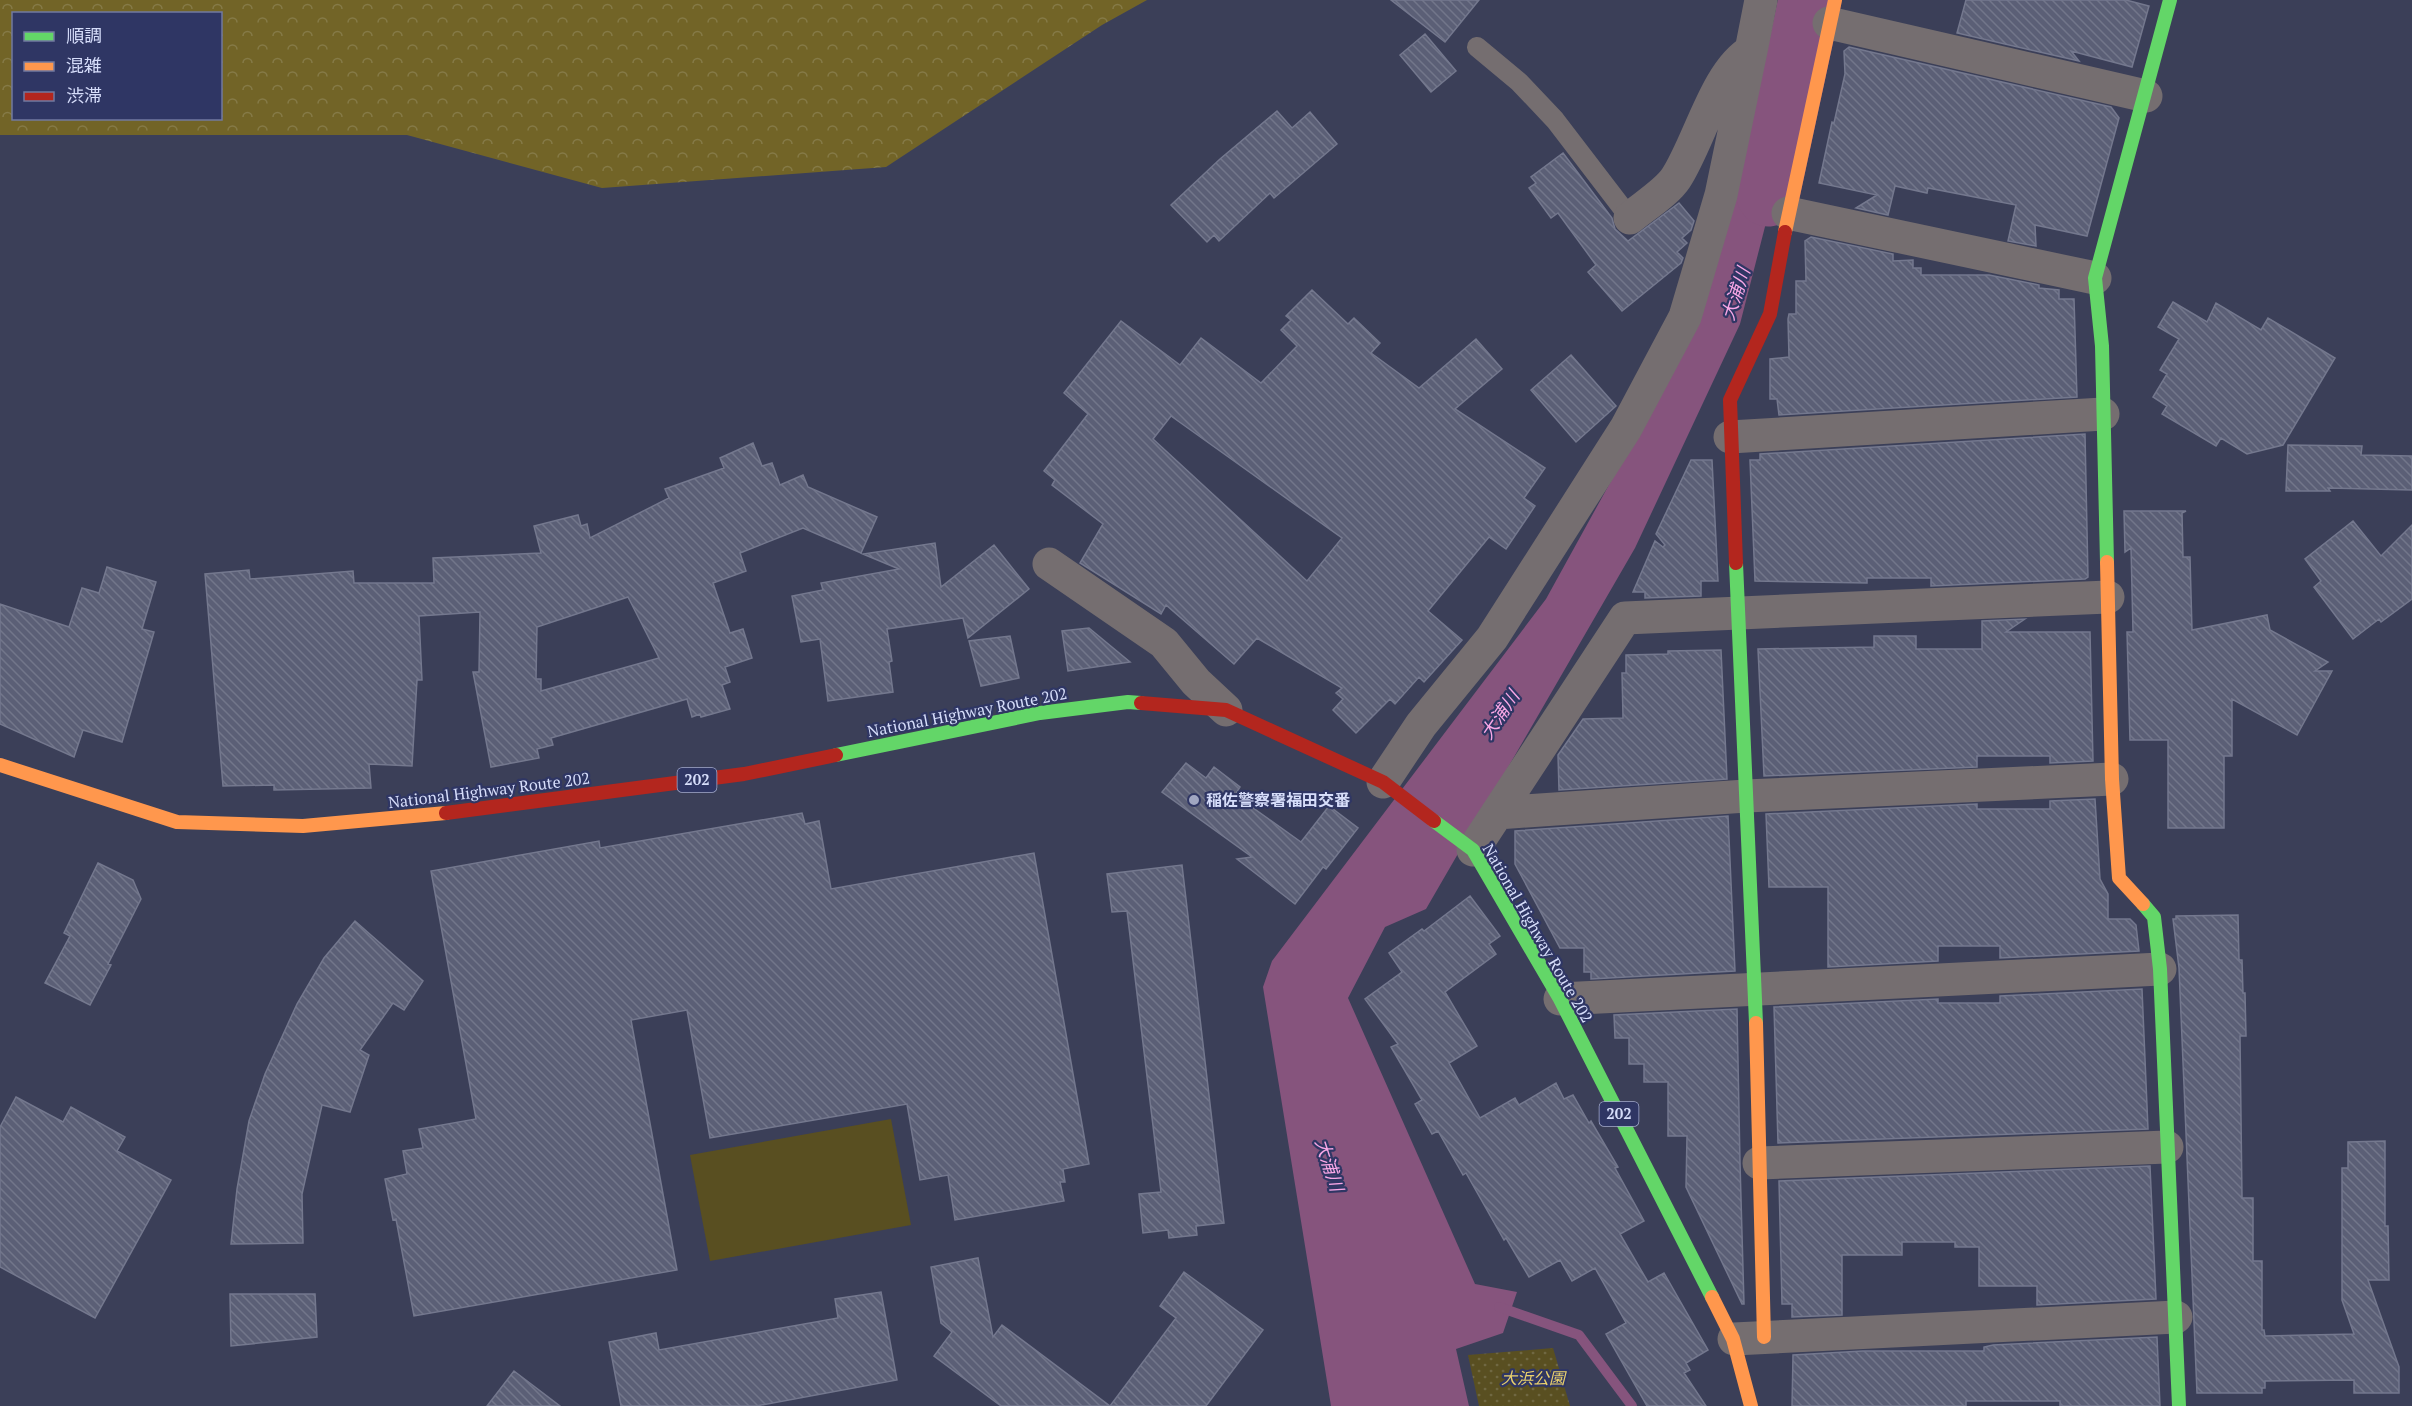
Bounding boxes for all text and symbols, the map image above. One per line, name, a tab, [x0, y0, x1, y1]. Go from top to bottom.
legend	[12, 12, 222, 120]
text: 順調	[66, 23, 102, 47]
text: 混雑	[66, 53, 102, 77]
text: 渋滞	[66, 83, 102, 107]
water label: 大浦川	[1715, 262, 1755, 323]
street label: National Highway Route 202	[865, 682, 1069, 742]
water label: 大浦川	[1474, 684, 1525, 744]
street label: National Highway Route 202	[387, 767, 591, 813]
road number: 202	[678, 768, 716, 792]
place label: 稲佐警察署福田交番	[1206, 789, 1350, 811]
marker: 稲佐警察署福田交番	[1187, 793, 1201, 807]
street label: National Highway Route 202	[1478, 840, 1598, 1026]
road number: 202	[1600, 1102, 1638, 1126]
water label: 大浦川	[1310, 1135, 1350, 1196]
park label: 大浜公園	[1501, 1367, 1567, 1389]

